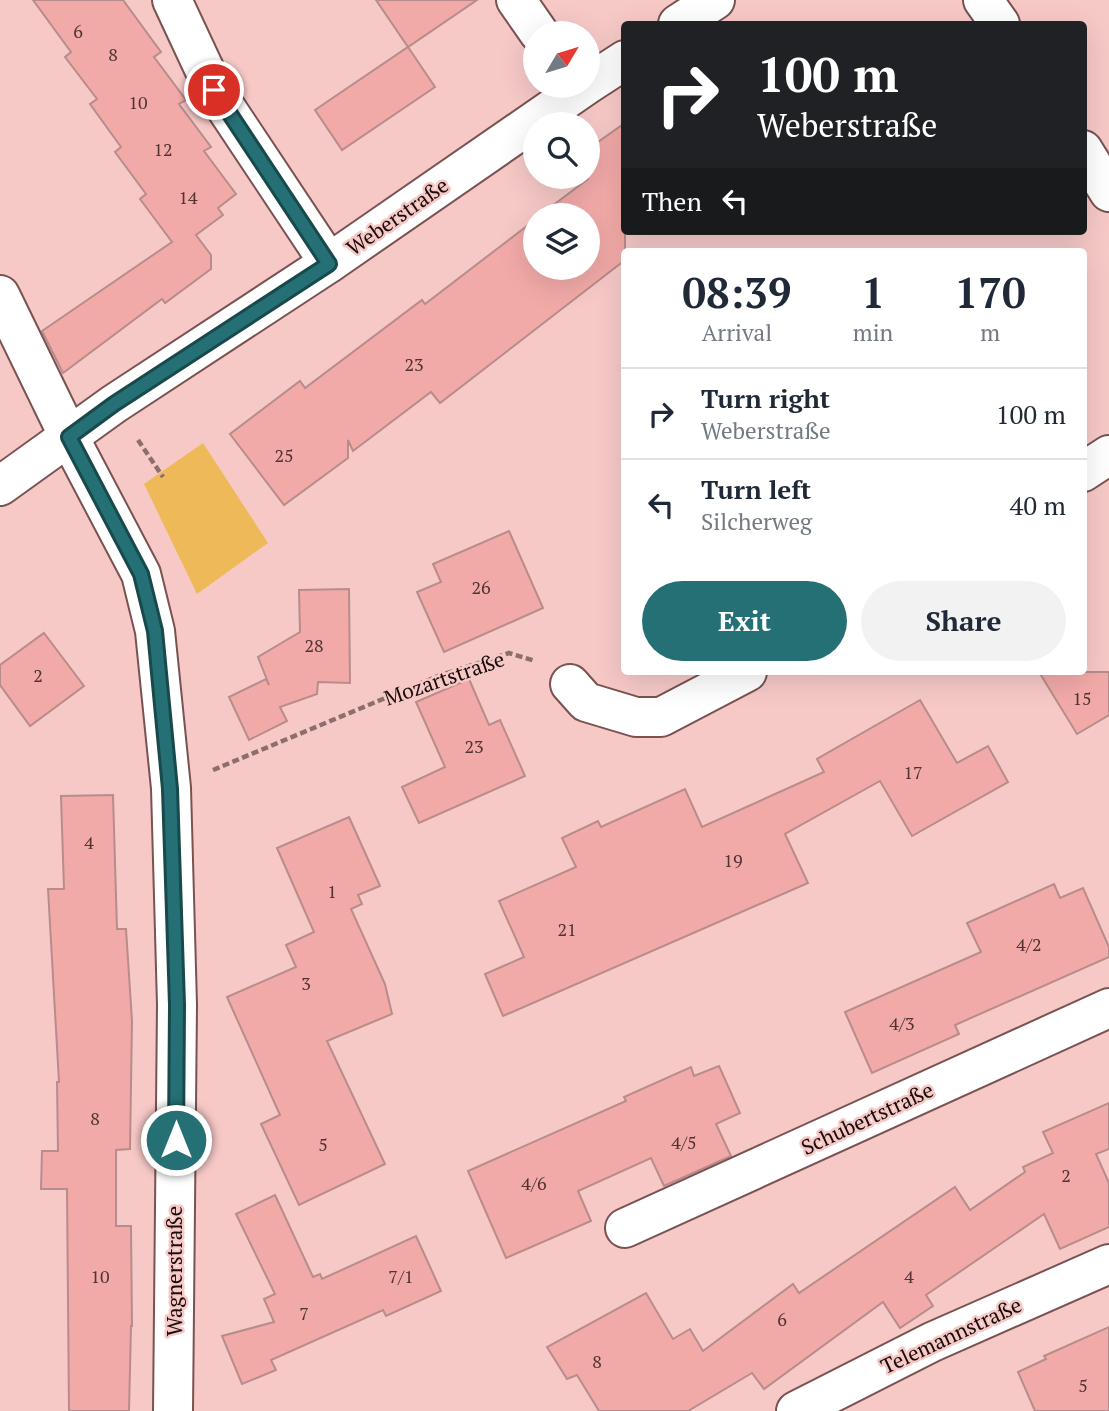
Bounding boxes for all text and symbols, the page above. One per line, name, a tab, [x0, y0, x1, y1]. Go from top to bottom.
house number: 6	[73, 19, 83, 43]
north arrow	[523, 21, 600, 98]
map controls	[523, 21, 600, 280]
text: 100 m	[757, 41, 899, 106]
house number: 8	[108, 42, 118, 66]
icon: right	[642, 49, 733, 140]
pin	[184, 60, 244, 120]
icon: arrive	[195, 71, 233, 109]
house number: 10	[128, 90, 148, 114]
text: Weberstraße	[757, 104, 937, 146]
button: search	[523, 112, 600, 189]
house number: 12	[153, 137, 173, 161]
street label: Weberstraße	[340, 171, 454, 261]
icon: left	[716, 182, 754, 220]
text: Then	[642, 184, 702, 218]
house number: 14	[178, 185, 198, 209]
button: layers	[523, 203, 600, 280]
text: 08:39	[682, 264, 792, 320]
text: 1	[861, 264, 885, 320]
text: 170	[955, 264, 1026, 320]
text: Arrival	[702, 317, 772, 348]
text: min	[853, 317, 893, 348]
text: m	[980, 317, 1000, 348]
house number: 23	[404, 352, 424, 376]
text: Turn right	[701, 381, 830, 415]
icon: right	[642, 395, 680, 433]
text: 100 m	[996, 397, 1066, 431]
text: Weberstraße	[701, 415, 831, 446]
house number: 25	[274, 443, 294, 467]
text: Turn left	[701, 472, 811, 506]
icon: left	[642, 486, 680, 524]
text: 40 m	[1010, 488, 1066, 522]
text: Silcherweg	[701, 506, 812, 537]
house number: 26	[471, 575, 491, 599]
button: Exit	[642, 581, 847, 661]
button: Share	[861, 581, 1066, 661]
house number: 28	[304, 633, 324, 657]
street label: Mozartstraße	[380, 644, 508, 712]
house number: 2	[33, 663, 43, 687]
house number: 15	[1072, 686, 1092, 710]
house number: 23	[464, 734, 484, 758]
house number: 17	[903, 760, 923, 784]
house number: 4	[84, 830, 94, 854]
house number: 19	[723, 848, 743, 872]
house number: 1	[327, 879, 337, 903]
house number: 21	[557, 917, 577, 941]
house number: 4/2	[1016, 932, 1042, 956]
house number: 3	[301, 971, 311, 995]
house number: 4/3	[889, 1011, 915, 1035]
street label: Schubertstraße	[796, 1075, 938, 1161]
position arrow	[139, 1103, 213, 1177]
house number: 8	[90, 1106, 100, 1130]
house number: 4/5	[671, 1130, 697, 1154]
house number: 5	[318, 1132, 328, 1156]
house number: 2	[1061, 1163, 1071, 1187]
house number: 4/6	[521, 1171, 547, 1195]
street label: Wagnerstraße	[160, 1206, 188, 1336]
house number: 10	[90, 1264, 110, 1288]
house number: 7/1	[388, 1264, 414, 1288]
house number: 4	[904, 1264, 914, 1288]
street label: Telemannstraße	[876, 1290, 1026, 1380]
house number: 7	[299, 1301, 309, 1325]
house number: 6	[777, 1307, 787, 1331]
house number: 8	[592, 1349, 602, 1373]
house number: 5	[1078, 1373, 1088, 1397]

